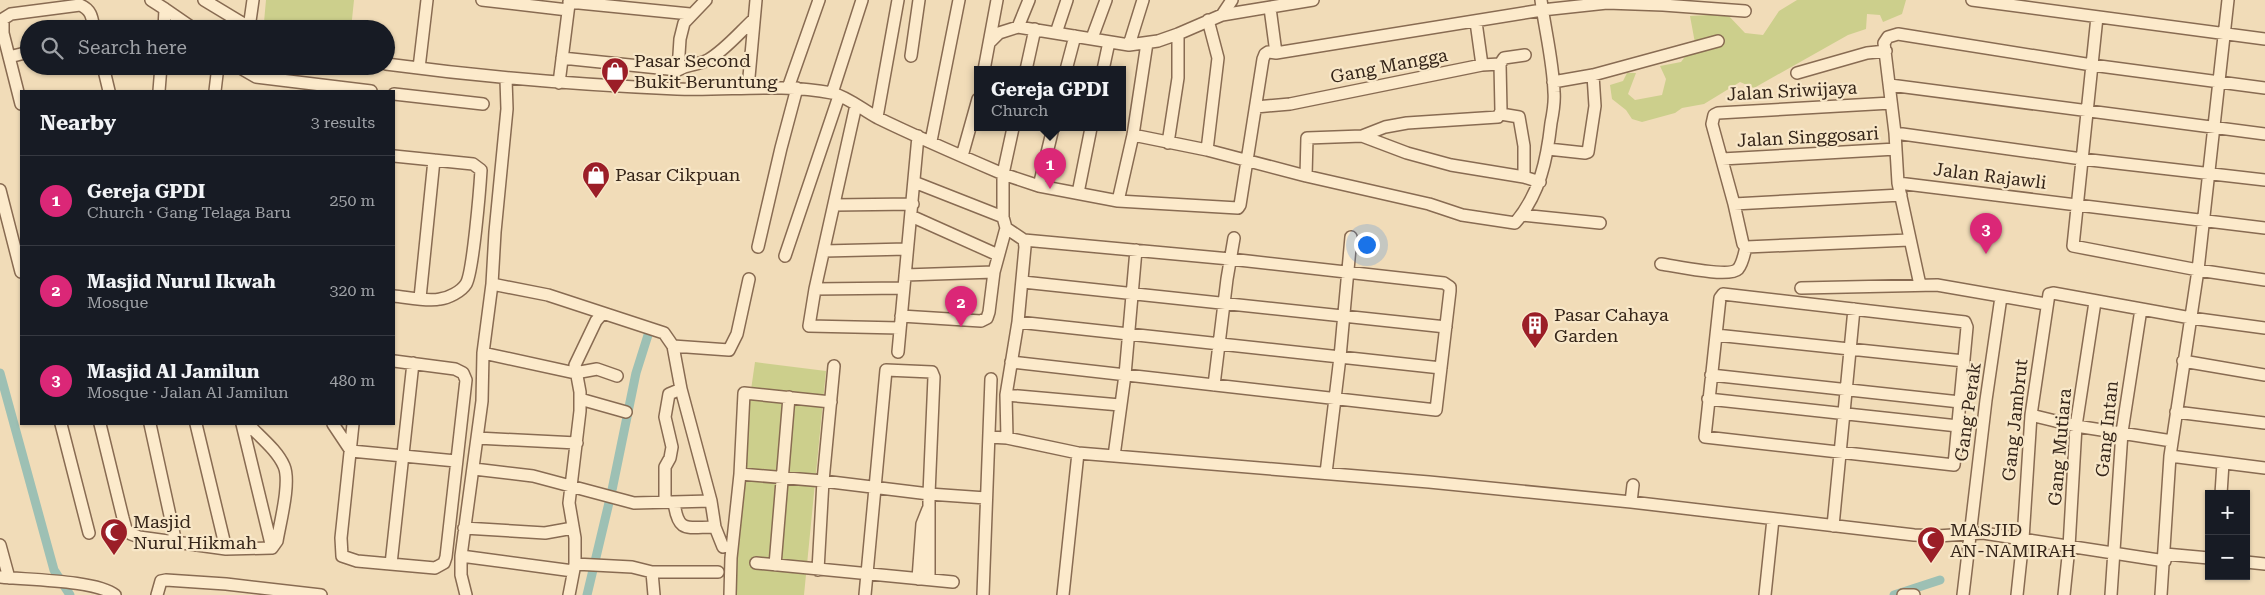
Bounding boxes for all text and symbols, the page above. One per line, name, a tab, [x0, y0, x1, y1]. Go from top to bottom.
search box	[20, 20, 395, 75]
icon: search	[38, 34, 66, 62]
text: Search here	[78, 36, 187, 59]
street label: Gang Mangga	[1329, 44, 1449, 87]
place label: Pasar Second Bukit Beruntung	[634, 50, 778, 92]
shop icon: Pasar Second Bukit Beruntung	[600, 56, 630, 95]
popup	[974, 66, 1126, 131]
street label: Jalan Sriwijaya	[1726, 77, 1858, 104]
text: Gereja GPDI	[991, 78, 1109, 101]
text: Church	[991, 101, 1048, 120]
text: Nearby	[40, 111, 116, 135]
text: 3 results	[311, 113, 375, 132]
street label: Jalan Singgosari	[1736, 122, 1880, 151]
pin: 1	[1034, 148, 1066, 189]
street label: Jalan Rajawli	[1932, 158, 2048, 193]
shop icon: Pasar Cikpuan	[581, 160, 611, 199]
place label: Pasar Cikpuan	[615, 164, 741, 185]
text: Gereja GPDI	[87, 180, 205, 203]
text: 1	[52, 191, 60, 210]
text: 250 m	[329, 191, 375, 210]
text: Church · Gang Telaga Baru	[87, 203, 291, 222]
pin: 3	[1970, 213, 2002, 254]
your location	[1354, 232, 1380, 258]
text: Masjid Nurul Ikwah	[87, 270, 276, 293]
text: 2	[52, 281, 60, 300]
text: 320 m	[329, 281, 375, 300]
pin: 2	[945, 286, 977, 327]
text: Mosque	[87, 293, 148, 312]
place label: Pasar Cahaya Garden	[1554, 304, 1669, 346]
building icon: Pasar Cahaya Garden	[1520, 310, 1550, 349]
street label: Gang Jambrut	[1998, 357, 2031, 482]
text: Masjid Al Jamilun	[87, 360, 259, 383]
street label: Gang Perak	[1950, 361, 1985, 463]
text: 3	[52, 371, 60, 390]
text: 480 m	[329, 371, 375, 390]
street label: Gang Intan	[2091, 379, 2122, 478]
text: Mosque · Jalan Al Jamilun	[87, 383, 289, 402]
street label: Gang Mutiara	[2044, 387, 2075, 507]
map controls	[2205, 490, 2250, 580]
button: +	[2205, 490, 2250, 535]
place label: Masjid Nurul Hikmah	[133, 511, 258, 553]
mosque icon: Masjid Nurul Hikmah	[99, 517, 129, 556]
place label: MASJID AN-NAMIRAH	[1950, 519, 2076, 561]
mosque icon: MASJID AN-NAMIRAH	[1916, 525, 1946, 564]
button: −	[2205, 535, 2250, 580]

